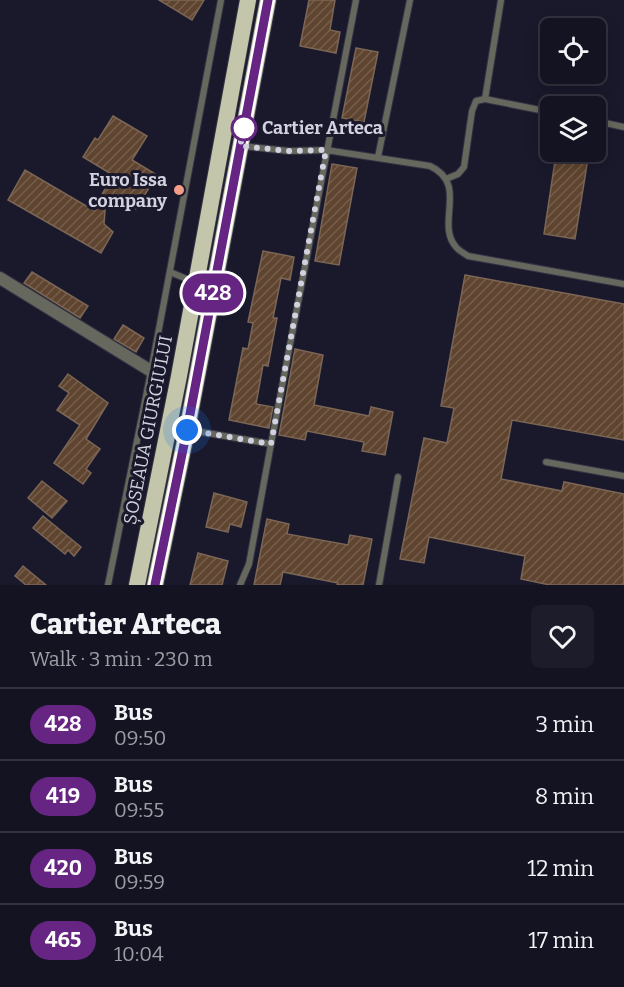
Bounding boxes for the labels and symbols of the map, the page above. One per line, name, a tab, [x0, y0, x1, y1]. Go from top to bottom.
marker: Cartier Arteca	[231, 115, 257, 141]
place label: Cartier Arteca	[262, 117, 383, 139]
place label: Euro Issa company	[88, 169, 168, 212]
marker: Euro Issa company	[172, 183, 186, 197]
line badge: 428	[178, 274, 248, 312]
street label: ȘOSEAUA GIURGIULUI	[119, 334, 177, 526]
your location	[172, 415, 202, 445]

